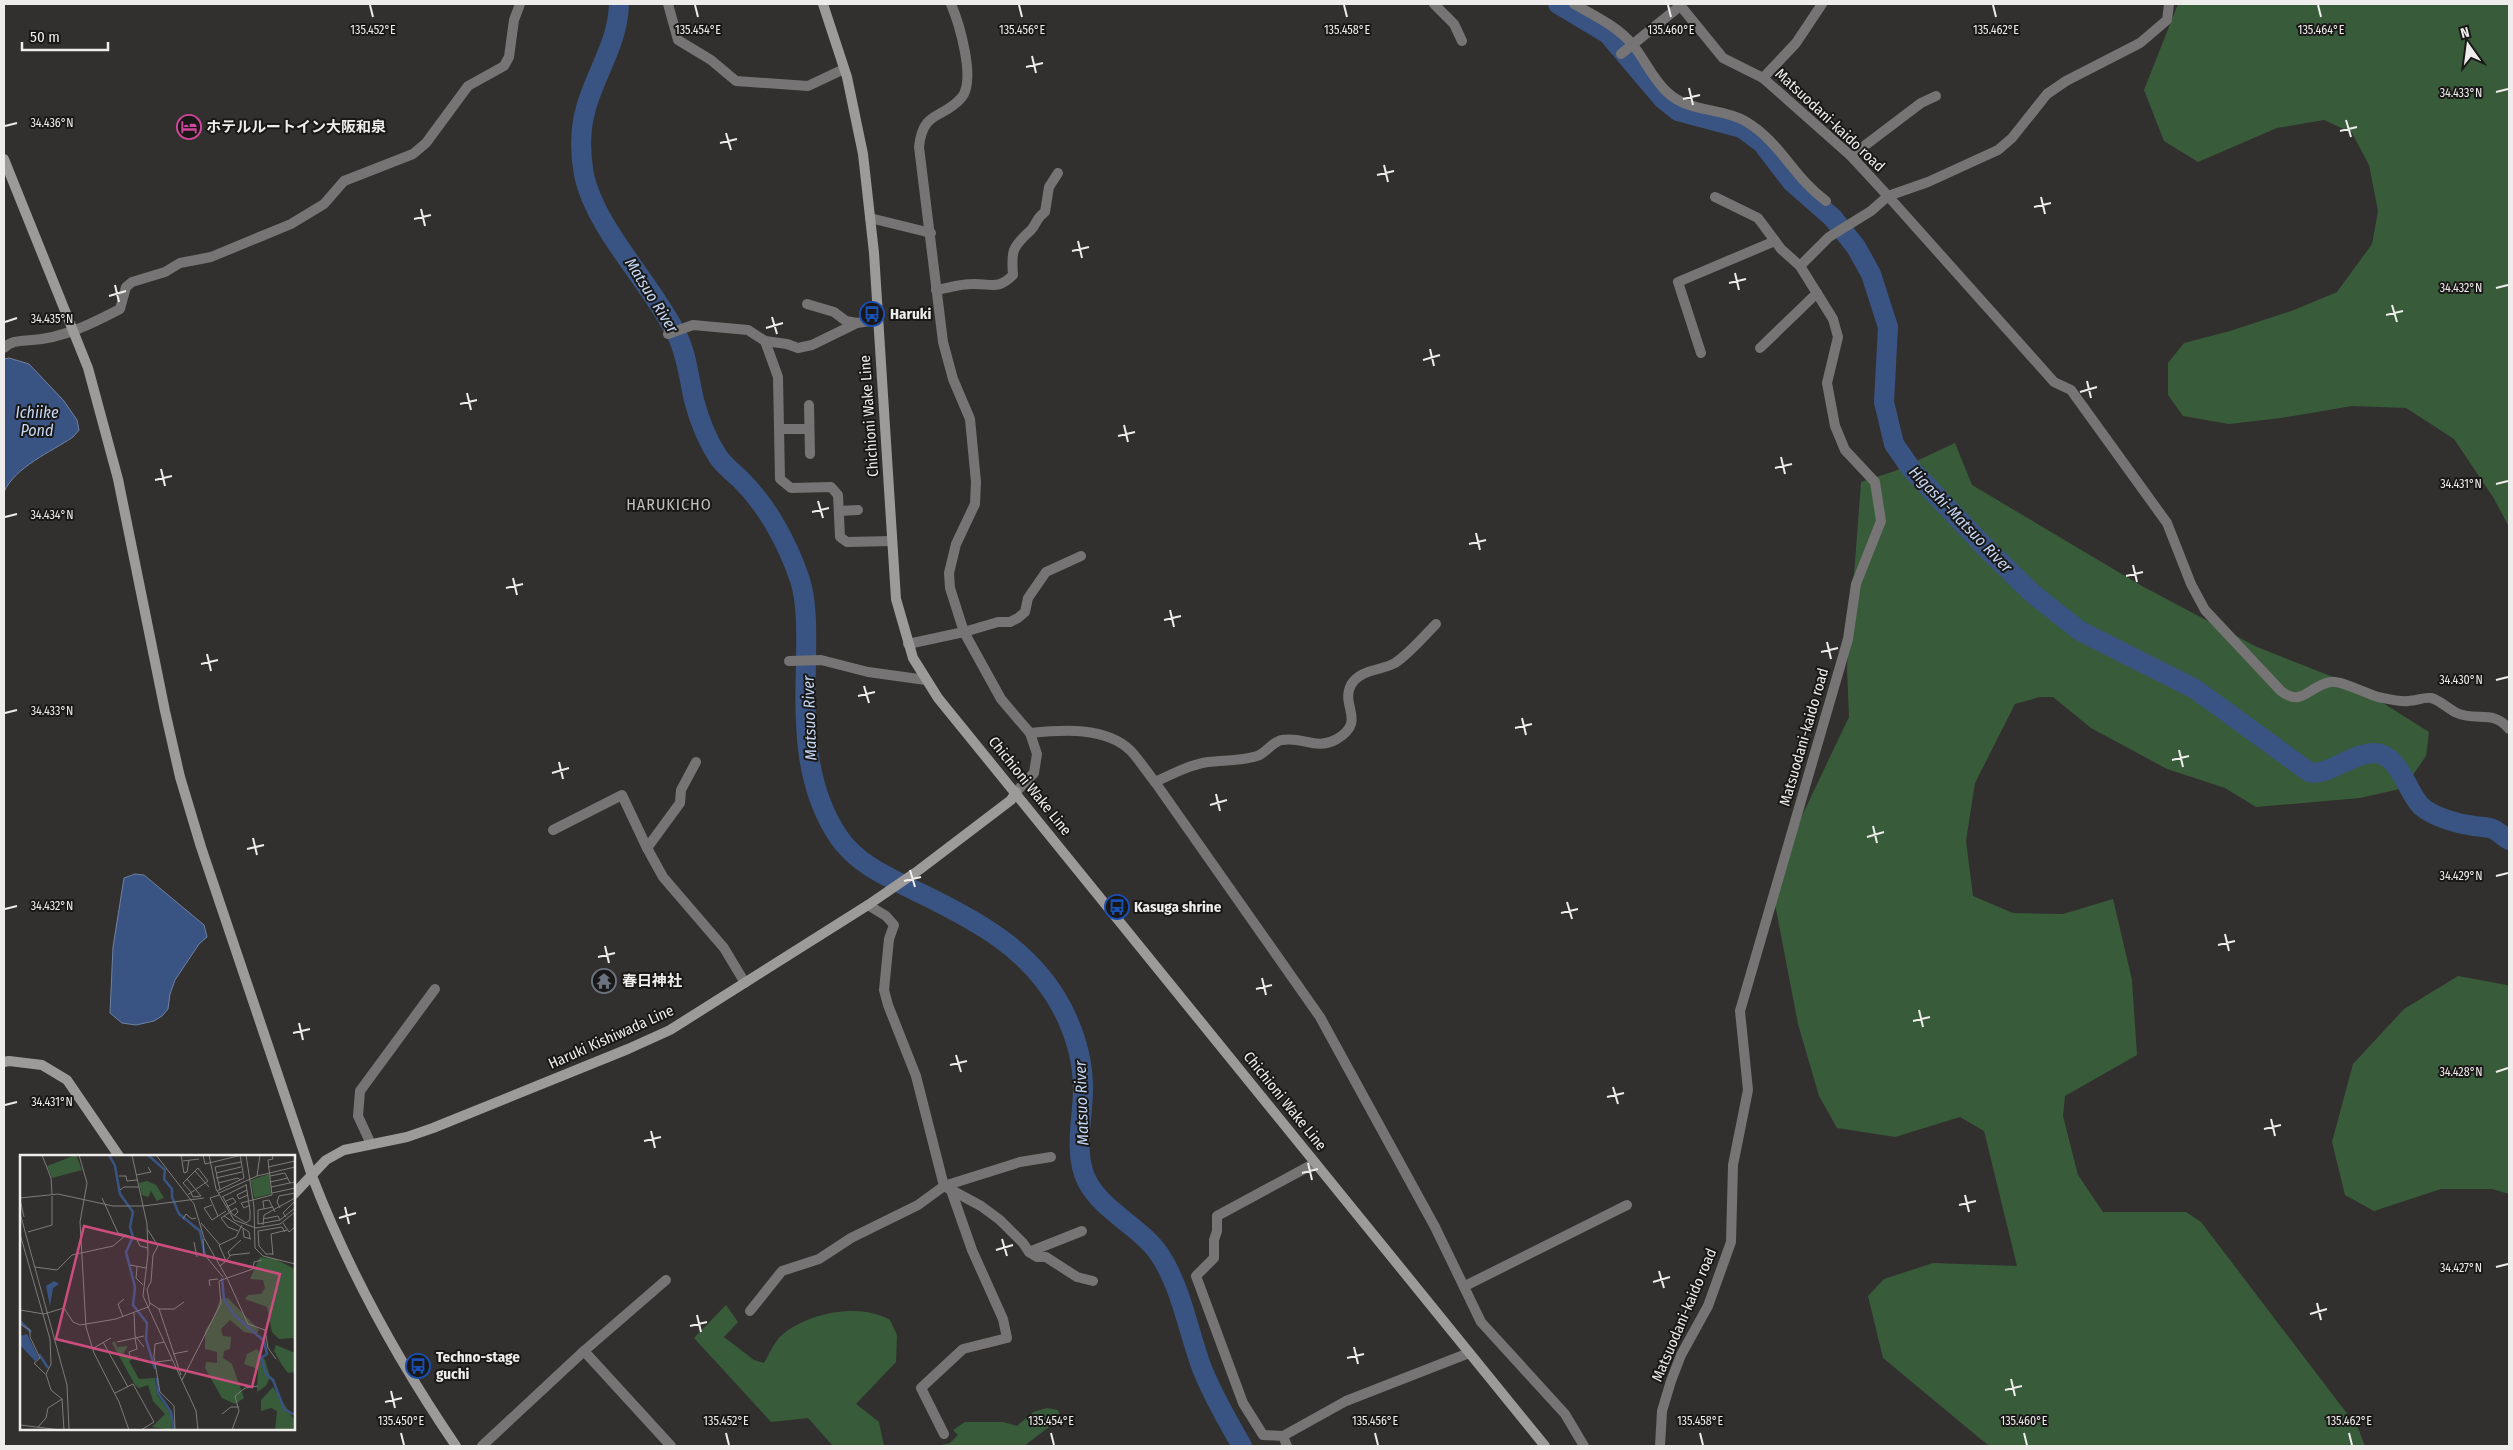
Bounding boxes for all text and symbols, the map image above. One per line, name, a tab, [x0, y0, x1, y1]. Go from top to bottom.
scale bar	[22, 20, 109, 52]
north arrow	[2443, 20, 2493, 70]
text: 135.452°E	[350, 23, 396, 37]
text: 135.454°E	[675, 23, 721, 37]
text: 135.456°E	[999, 23, 1045, 37]
text: 135.458°E	[1324, 23, 1370, 37]
text: 135.460°E	[1647, 23, 1695, 37]
text: 135.462°E	[1973, 23, 2019, 37]
text: 135.464°E	[2298, 23, 2345, 37]
text: N	[2459, 24, 2471, 42]
text: 50 m	[30, 28, 60, 46]
street label: Matsuodani-kaido road	[1772, 65, 1888, 175]
text: 34.433°N	[2440, 86, 2482, 100]
hotel icon: ホテルルートイン大阪和泉	[176, 114, 202, 140]
text: 34.436°N	[30, 116, 74, 130]
place label: ホテルルートイン大阪和泉	[206, 118, 386, 136]
water label: Matsuo River	[621, 254, 682, 337]
text: 34.432°N	[2440, 281, 2482, 295]
bus stop icon: Haruki	[859, 301, 885, 327]
place label: Haruki	[890, 305, 931, 323]
text: 34.435°N	[31, 312, 73, 326]
street label: Chichioni Wake Line	[856, 355, 882, 477]
water label: Ichiike Pond	[16, 403, 59, 440]
water label: Higashi-Matsuo River	[1905, 462, 2016, 577]
text: 34.431°N	[2440, 477, 2482, 491]
district label: HARUKICHO	[626, 495, 712, 514]
text: 34.434°N	[30, 508, 74, 522]
street label: Matsuodani-kaido road	[1776, 666, 1832, 808]
text: 34.430°N	[2439, 673, 2483, 687]
water label: Matsuo River	[799, 675, 820, 761]
text: 34.433°N	[31, 704, 73, 718]
street label: Chichioni Wake Line	[985, 733, 1075, 839]
text: 34.429°N	[2440, 869, 2482, 883]
bus stop icon: Kasuga shrine	[1104, 894, 1130, 920]
place label: Kasuga shrine	[1134, 898, 1222, 916]
text: 34.432°N	[31, 899, 73, 913]
temple icon: 春日神社	[591, 968, 617, 994]
place label: 春日神社	[622, 972, 682, 990]
street label: Haruki Kishiwada Line	[546, 1001, 676, 1073]
street label: Chichioni Wake Line	[1240, 1048, 1330, 1154]
water label: Matsuo River	[1071, 1060, 1092, 1146]
text: 34.428°N	[2439, 1065, 2483, 1079]
text: 34.431°N	[31, 1095, 73, 1109]
inset map	[20, 1155, 295, 1430]
street label: Matsuodani-kaido road	[1648, 1246, 1720, 1384]
text: 34.427°N	[2440, 1261, 2482, 1275]
place label: Techno-stage guchi	[436, 1348, 520, 1383]
bus stop icon: Techno-stage guchi	[405, 1353, 431, 1379]
text: 135.450°E	[378, 1414, 425, 1428]
text: 135.452°E	[703, 1414, 749, 1428]
text: 135.454°E	[1028, 1414, 1074, 1428]
text: 135.456°E	[1352, 1414, 1398, 1428]
text: 135.458°E	[1677, 1414, 1723, 1428]
text: 135.460°E	[2000, 1414, 2048, 1428]
text: 135.462°E	[2326, 1414, 2372, 1428]

